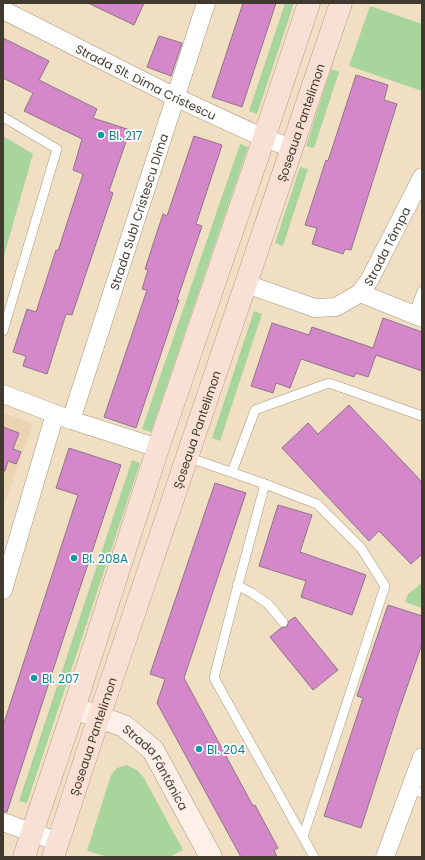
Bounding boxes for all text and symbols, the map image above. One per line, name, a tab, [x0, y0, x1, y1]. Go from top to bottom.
street label: Strada Slt. Dima Cristescu	[73, 40, 219, 123]
street label: Șoseaua Pantelimon	[273, 61, 328, 184]
place label: Bl. 217	[109, 127, 143, 144]
marker: Bl. 217	[96, 130, 106, 140]
street label: Strada Subl Cristescu Dima	[105, 131, 172, 292]
street label: Strada Tâmpa	[359, 204, 414, 289]
street label: Șoseaua Pantelimon	[169, 368, 224, 491]
place label: Bl. 208A	[82, 550, 128, 567]
marker: Bl. 208A	[69, 553, 79, 563]
place label: Bl. 207	[42, 670, 79, 687]
marker: Bl. 207	[29, 673, 39, 683]
street label: Șoseaua Pantelimon	[65, 675, 120, 798]
street label: Strada Fântânica	[119, 720, 192, 813]
place label: Bl. 204	[207, 741, 245, 758]
marker: Bl. 204	[194, 744, 204, 754]

